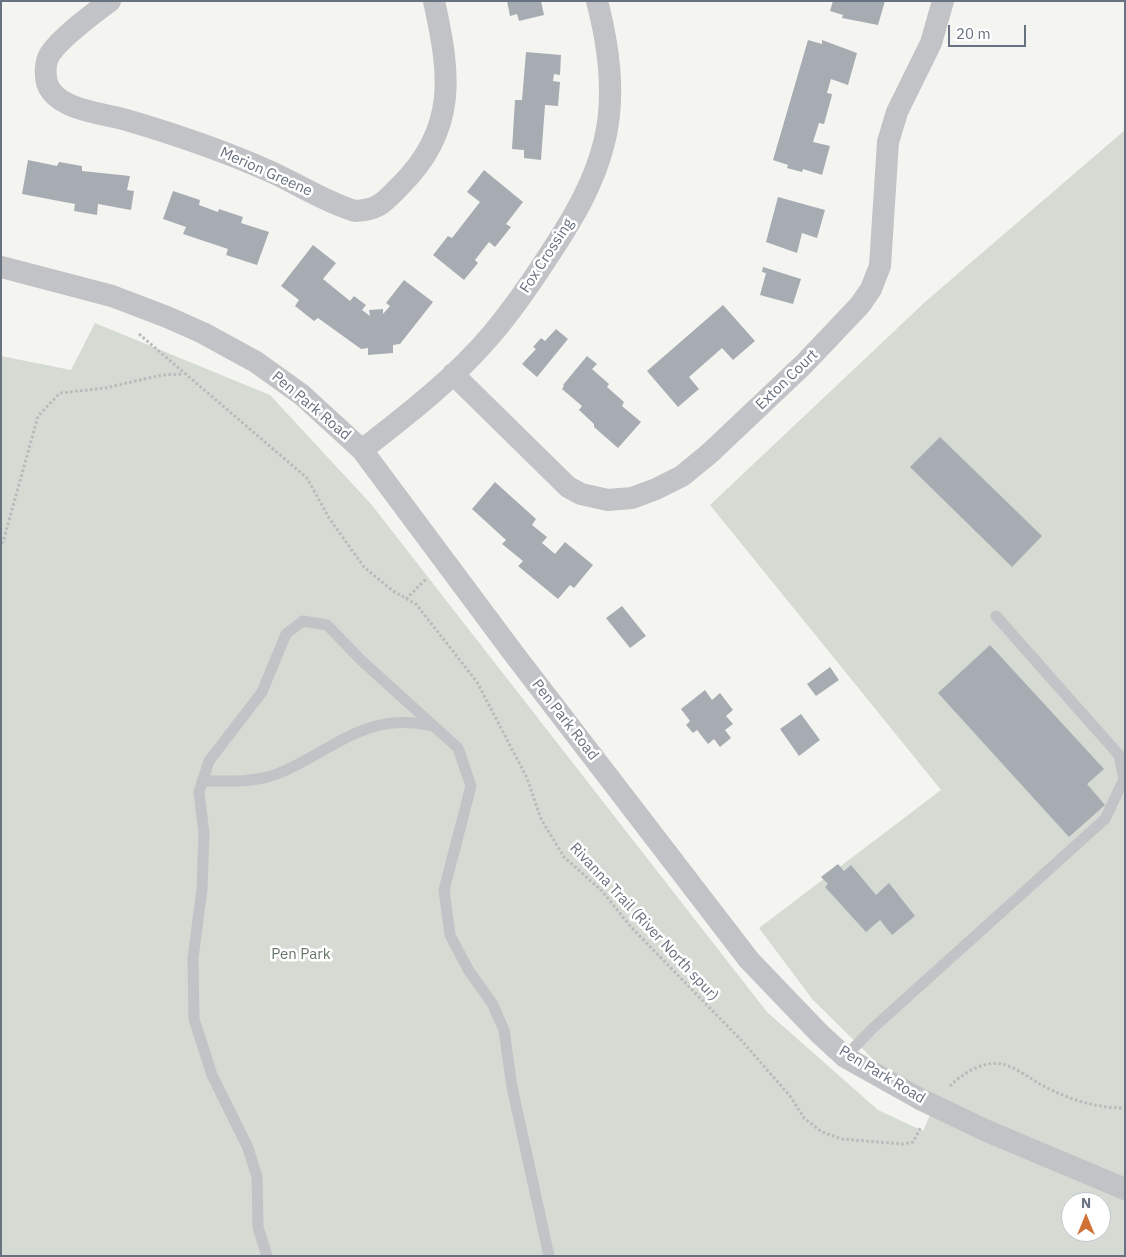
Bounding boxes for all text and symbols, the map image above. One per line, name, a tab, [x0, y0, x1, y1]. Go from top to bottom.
scale bar	[951, 15, 1028, 47]
text: 20 m	[956, 24, 991, 43]
street label: Merion Greene	[217, 144, 315, 200]
street label: Fox Crossing	[516, 215, 578, 297]
street label: Exton Court	[752, 346, 822, 414]
street label: Pen Park Road	[268, 368, 354, 444]
street label: Pen Park Road	[528, 676, 602, 764]
street label: Rivanna Trail (River North spur)	[566, 839, 722, 1005]
park label: Pen Park	[271, 946, 331, 964]
street label: Pen Park Road	[836, 1042, 928, 1108]
north arrow	[1061, 1192, 1111, 1242]
text: N	[1081, 1194, 1091, 1212]

